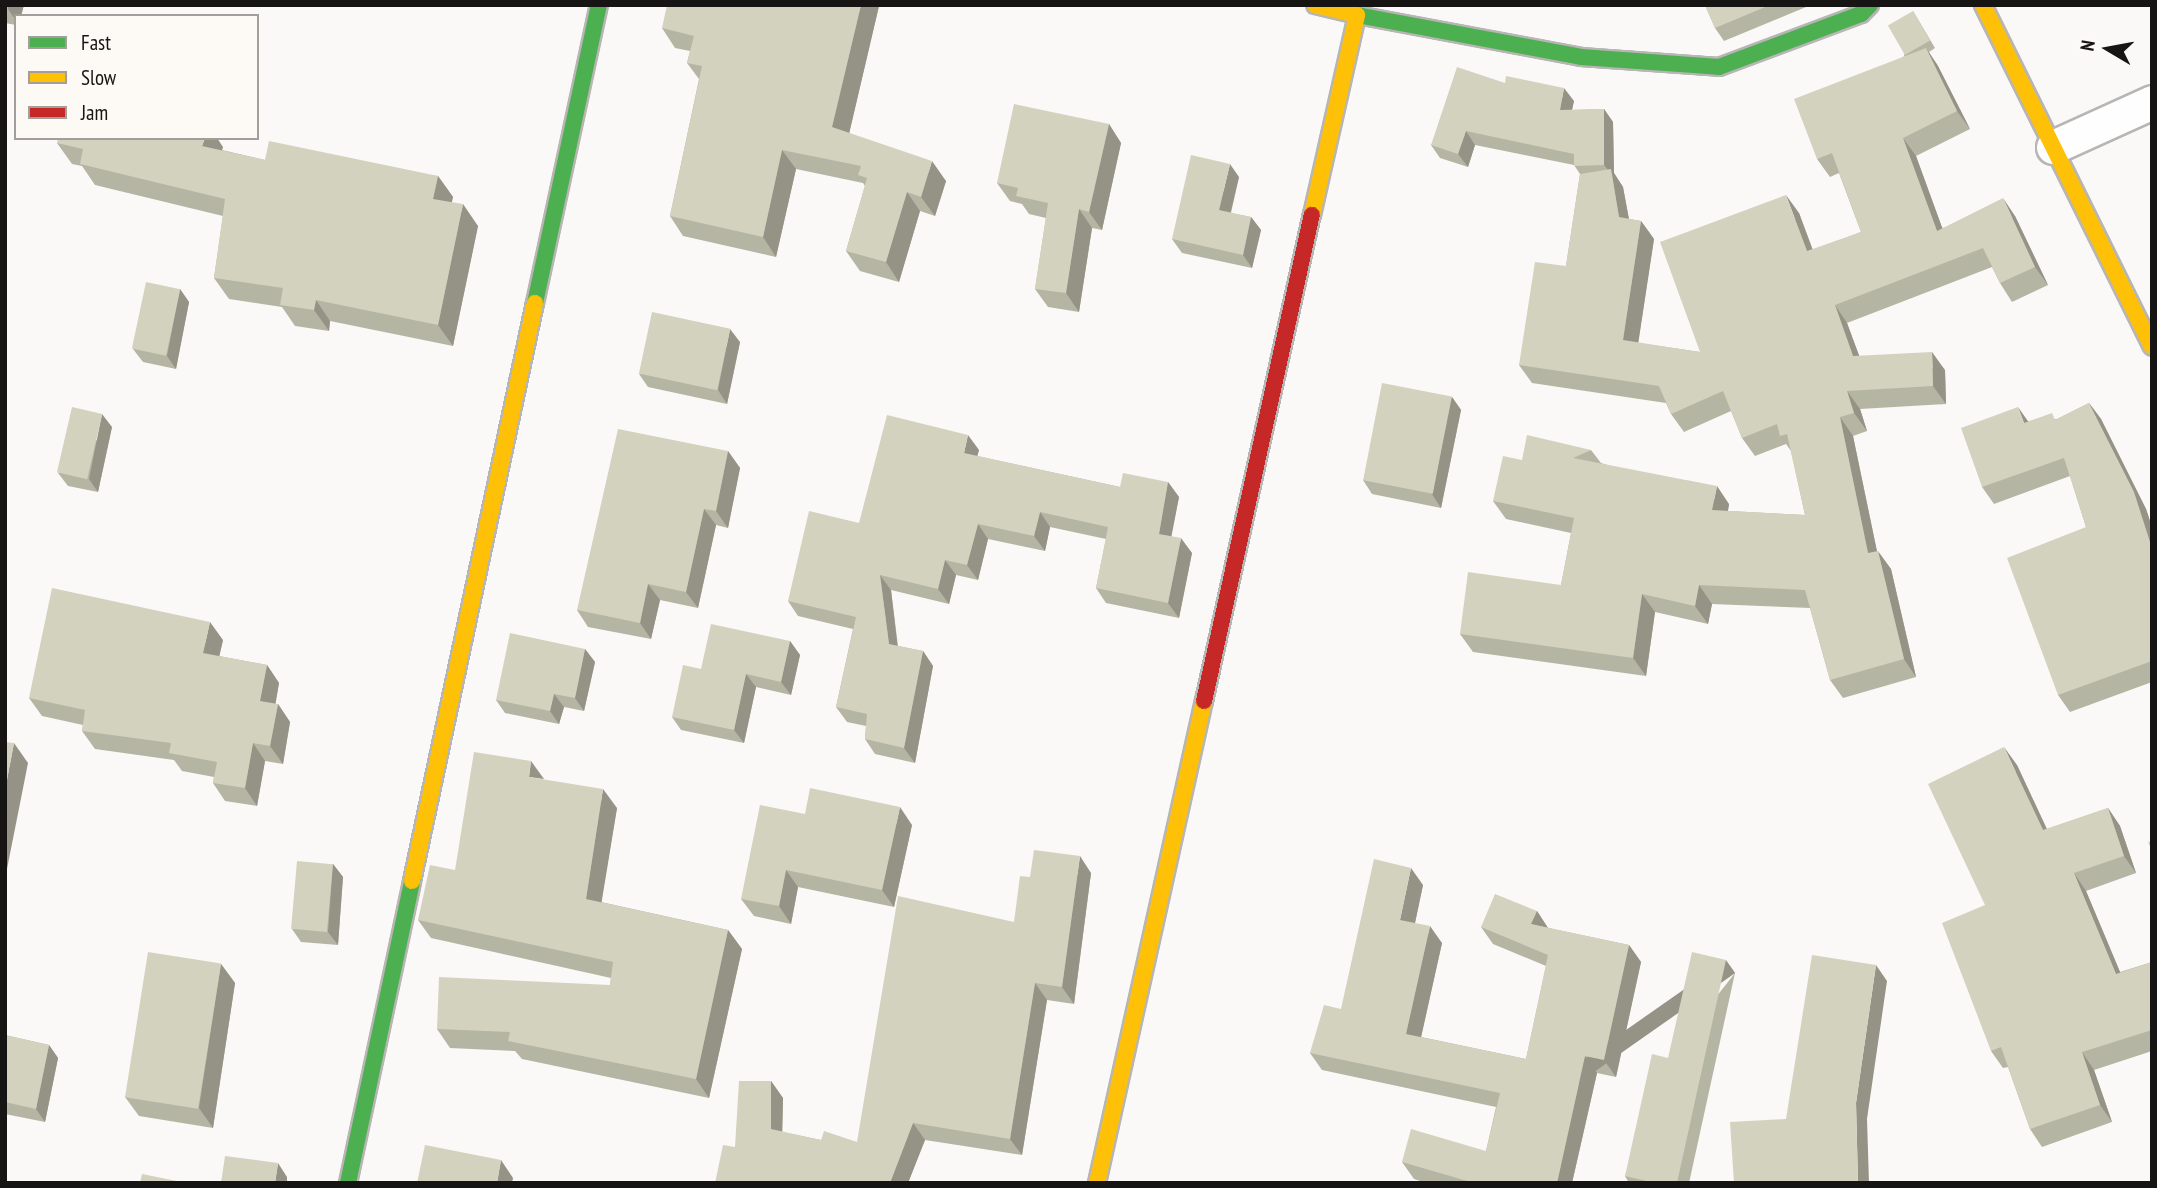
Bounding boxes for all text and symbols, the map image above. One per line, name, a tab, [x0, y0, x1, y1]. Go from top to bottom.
legend	[14, 14, 259, 140]
north arrow	[2073, 14, 2143, 84]
text: Fast	[81, 29, 111, 56]
text: N	[2075, 38, 2100, 52]
text: Slow	[81, 64, 116, 91]
text: Jam	[81, 99, 108, 126]

